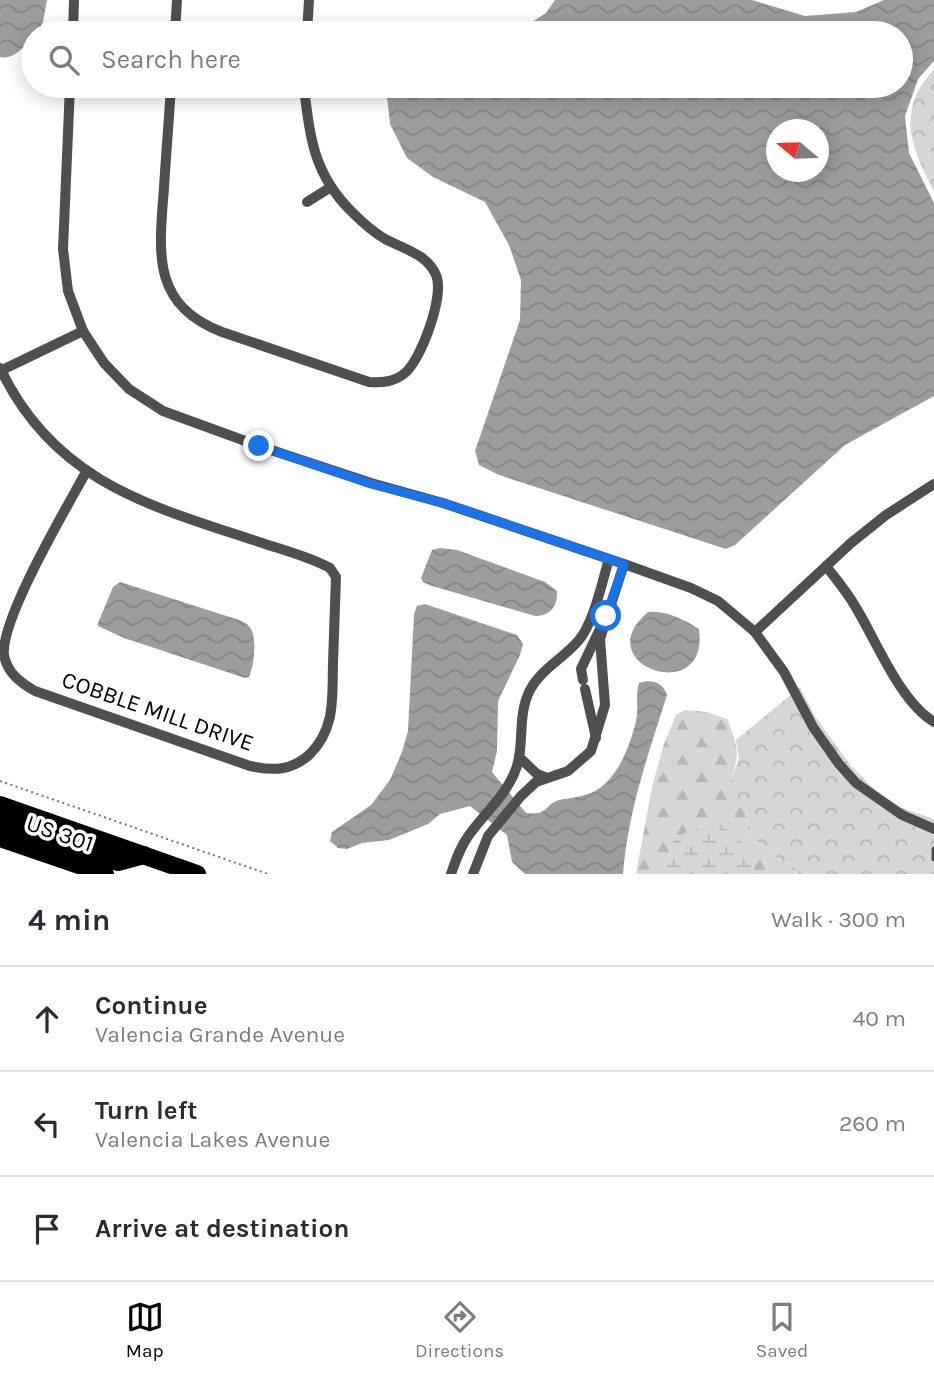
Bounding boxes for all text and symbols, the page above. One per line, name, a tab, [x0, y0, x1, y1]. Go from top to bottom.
search box	[21, 21, 913, 98]
icon: search	[45, 41, 83, 79]
text: Search here	[101, 44, 241, 75]
north arrow	[766, 119, 829, 182]
route end	[243, 430, 274, 461]
route start	[590, 600, 621, 631]
street label: COBBLE MILL DRIVE	[58, 666, 257, 757]
street label: US 301	[23, 809, 97, 858]
text: 4 min	[28, 902, 110, 938]
text: Walk · 300 m	[771, 906, 906, 933]
text: Continue	[95, 990, 207, 1021]
icon: ahead	[28, 1000, 66, 1038]
text: 40 m	[853, 1005, 906, 1032]
text: Valencia Grande Avenue	[95, 1021, 345, 1048]
text: Turn left	[95, 1095, 197, 1126]
icon: left	[28, 1105, 66, 1143]
text: 260 m	[839, 1110, 906, 1137]
text: Valencia Lakes Avenue	[95, 1126, 330, 1153]
icon: arrive	[28, 1210, 66, 1248]
text: Arrive at destination	[95, 1213, 349, 1244]
tab: Map	[126, 1298, 164, 1362]
tab: Directions	[415, 1298, 504, 1362]
tab: Saved	[756, 1298, 808, 1362]

